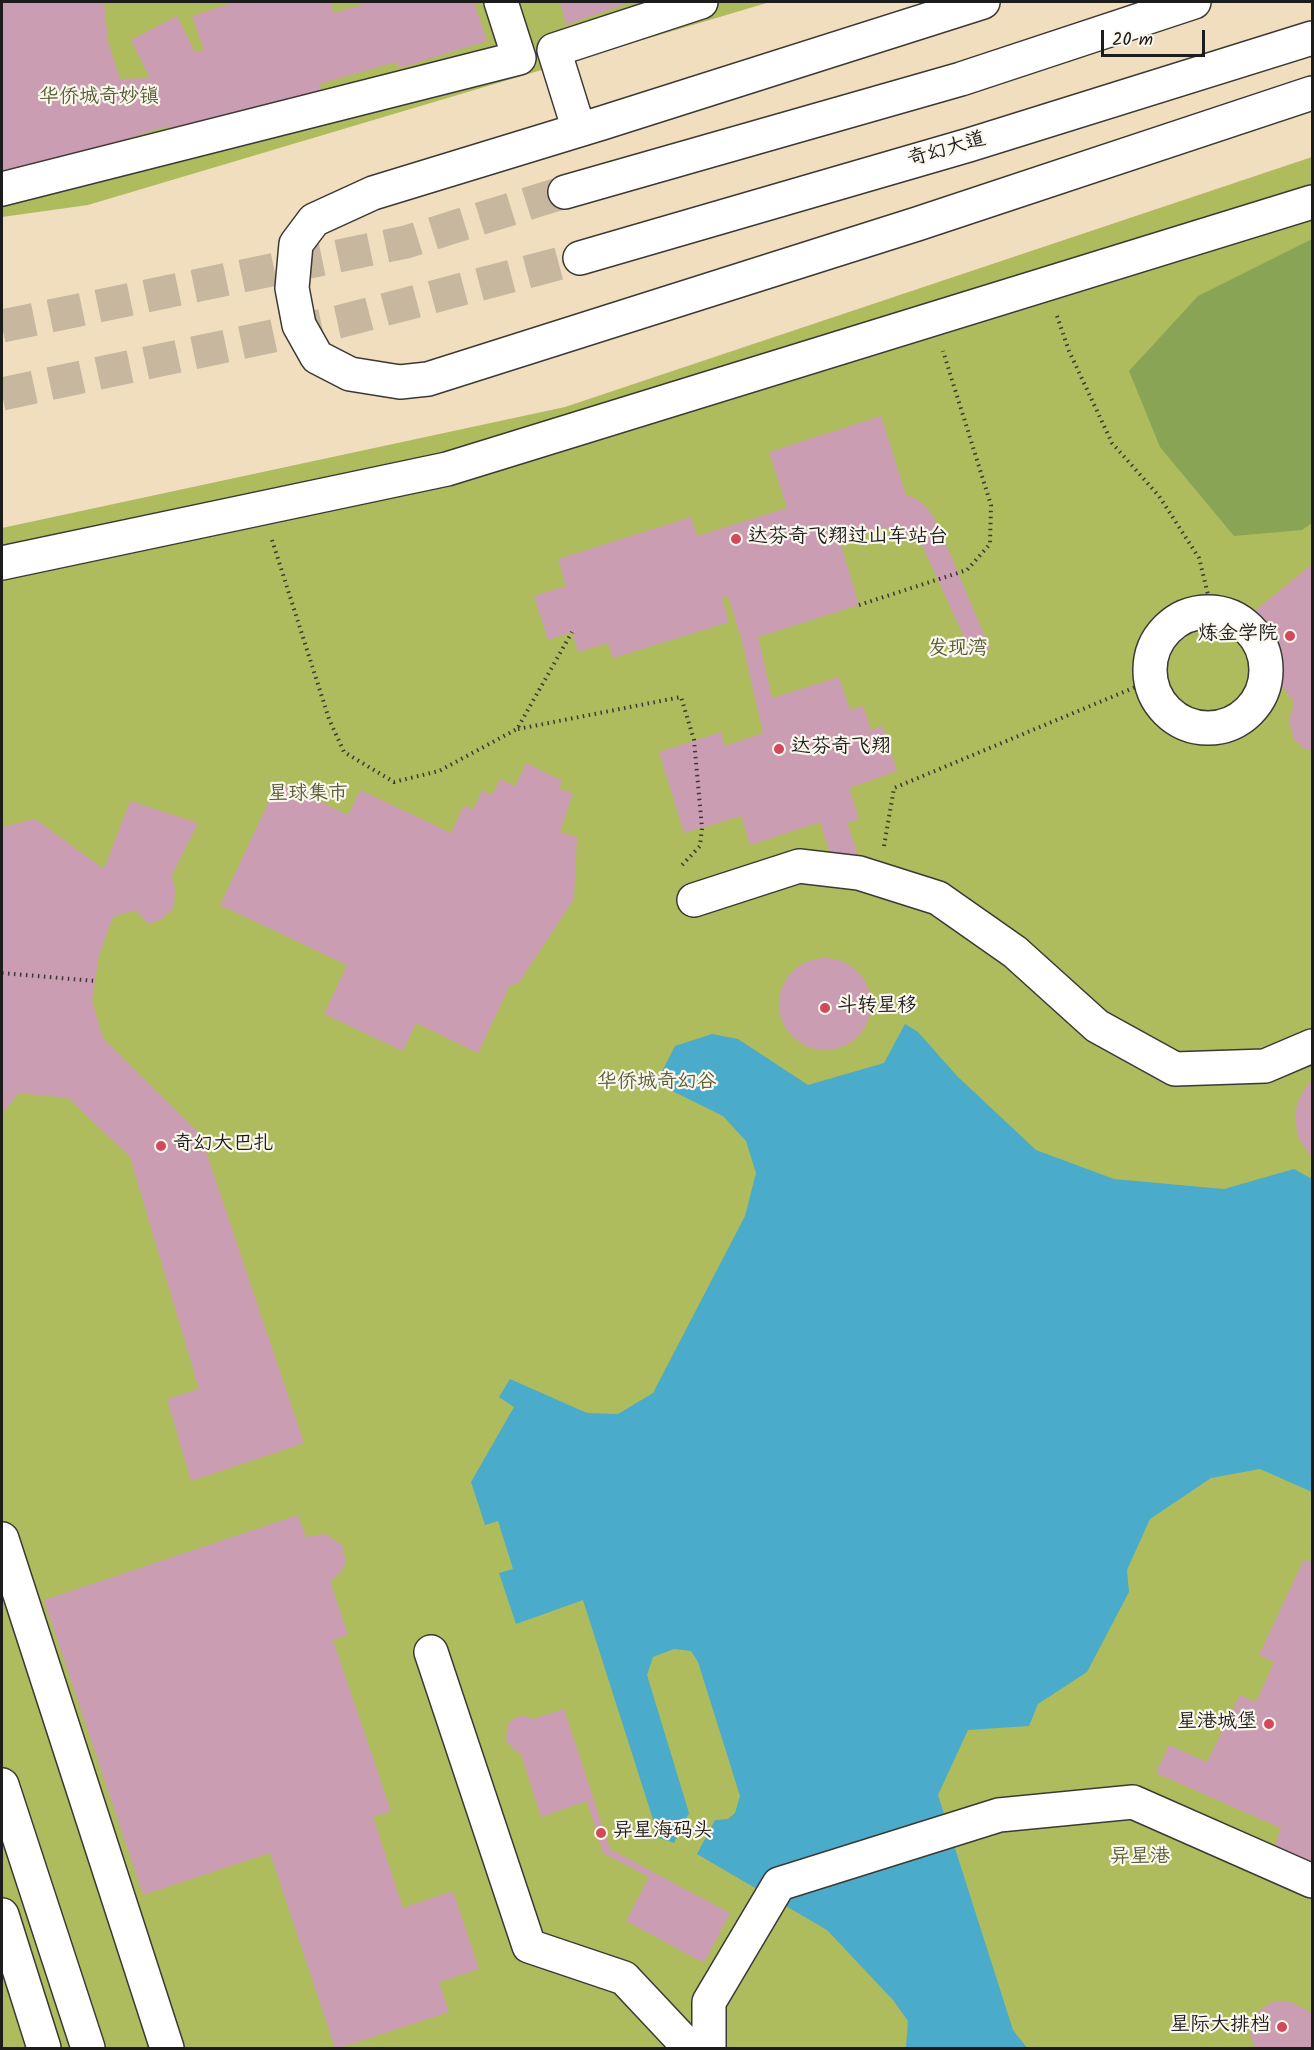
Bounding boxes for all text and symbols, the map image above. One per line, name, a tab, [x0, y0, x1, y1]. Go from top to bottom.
scale bar	[1104, 18, 1208, 56]
text: 20 m	[1112, 26, 1153, 55]
park label: 华侨城奇妙镇	[39, 87, 159, 111]
street label: 奇幻大道	[905, 128, 989, 174]
place label: 达芬奇飞翔过山车站台	[748, 527, 948, 551]
marker: 达芬奇飞翔过山车站台	[729, 532, 743, 546]
place label: 炼金学院	[1198, 624, 1278, 648]
marker: 炼金学院	[1283, 629, 1297, 643]
park label: 发现湾	[928, 639, 988, 663]
place label: 达芬奇飞翔	[791, 737, 891, 761]
marker: 达芬奇飞翔	[772, 742, 786, 756]
park label: 星球集市	[268, 784, 348, 808]
place label: 斗转星移	[837, 996, 917, 1020]
marker: 斗转星移	[818, 1001, 832, 1015]
park label: 华侨城奇幻谷	[597, 1072, 717, 1096]
place label: 奇幻大巴扎	[173, 1134, 273, 1158]
marker: 奇幻大巴扎	[154, 1139, 168, 1153]
place label: 星港城堡	[1177, 1712, 1257, 1736]
marker: 星港城堡	[1262, 1717, 1276, 1731]
place label: 异星海码头	[613, 1821, 713, 1845]
marker: 异星海码头	[594, 1826, 608, 1840]
park label: 异星港	[1110, 1847, 1170, 1871]
place label: 星际大排档	[1170, 2015, 1270, 2039]
marker: 星际大排档	[1275, 2020, 1289, 2034]

